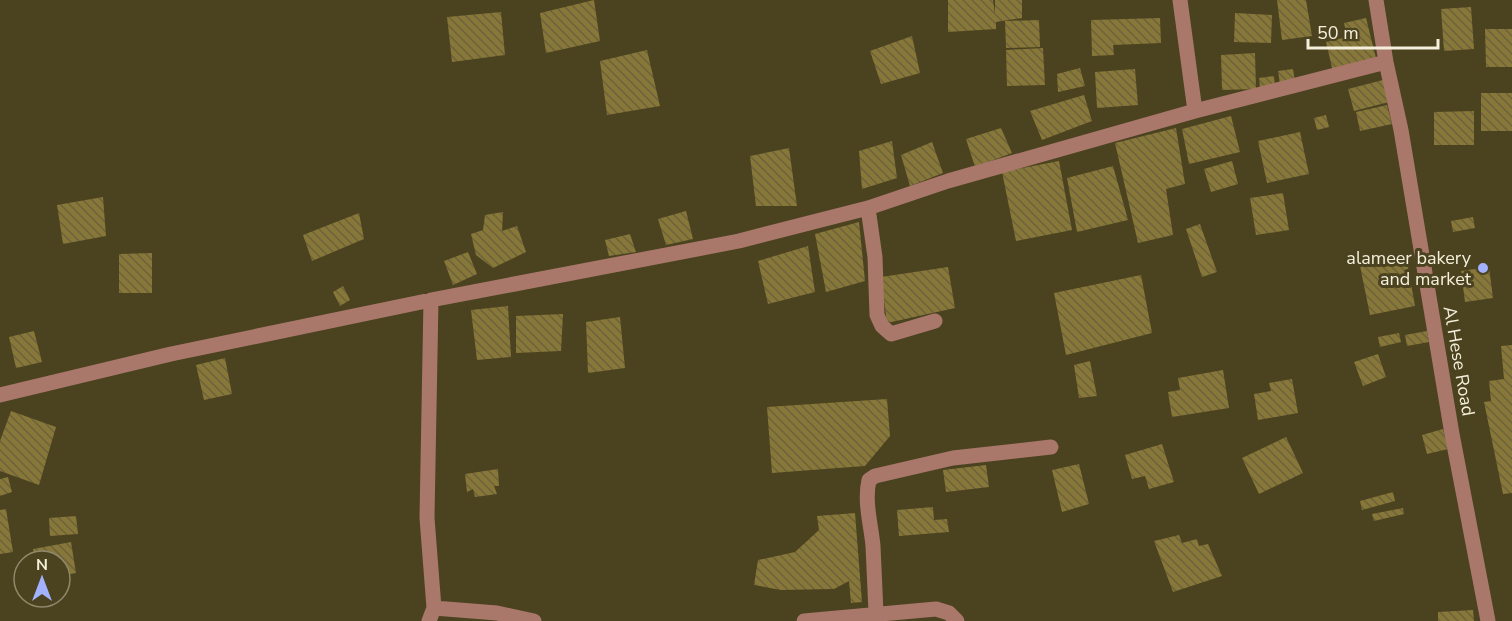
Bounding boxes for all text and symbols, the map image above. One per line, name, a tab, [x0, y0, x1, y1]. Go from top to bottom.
scale bar	[1308, 12, 1438, 50]
text: 50 m	[1317, 21, 1359, 45]
place label: alameer bakery and market	[1346, 246, 1472, 291]
marker: alameer bakery and market	[1476, 261, 1490, 275]
street label: Al Hese Road	[1438, 304, 1480, 418]
north arrow	[12, 549, 72, 609]
text: N	[36, 554, 48, 576]

